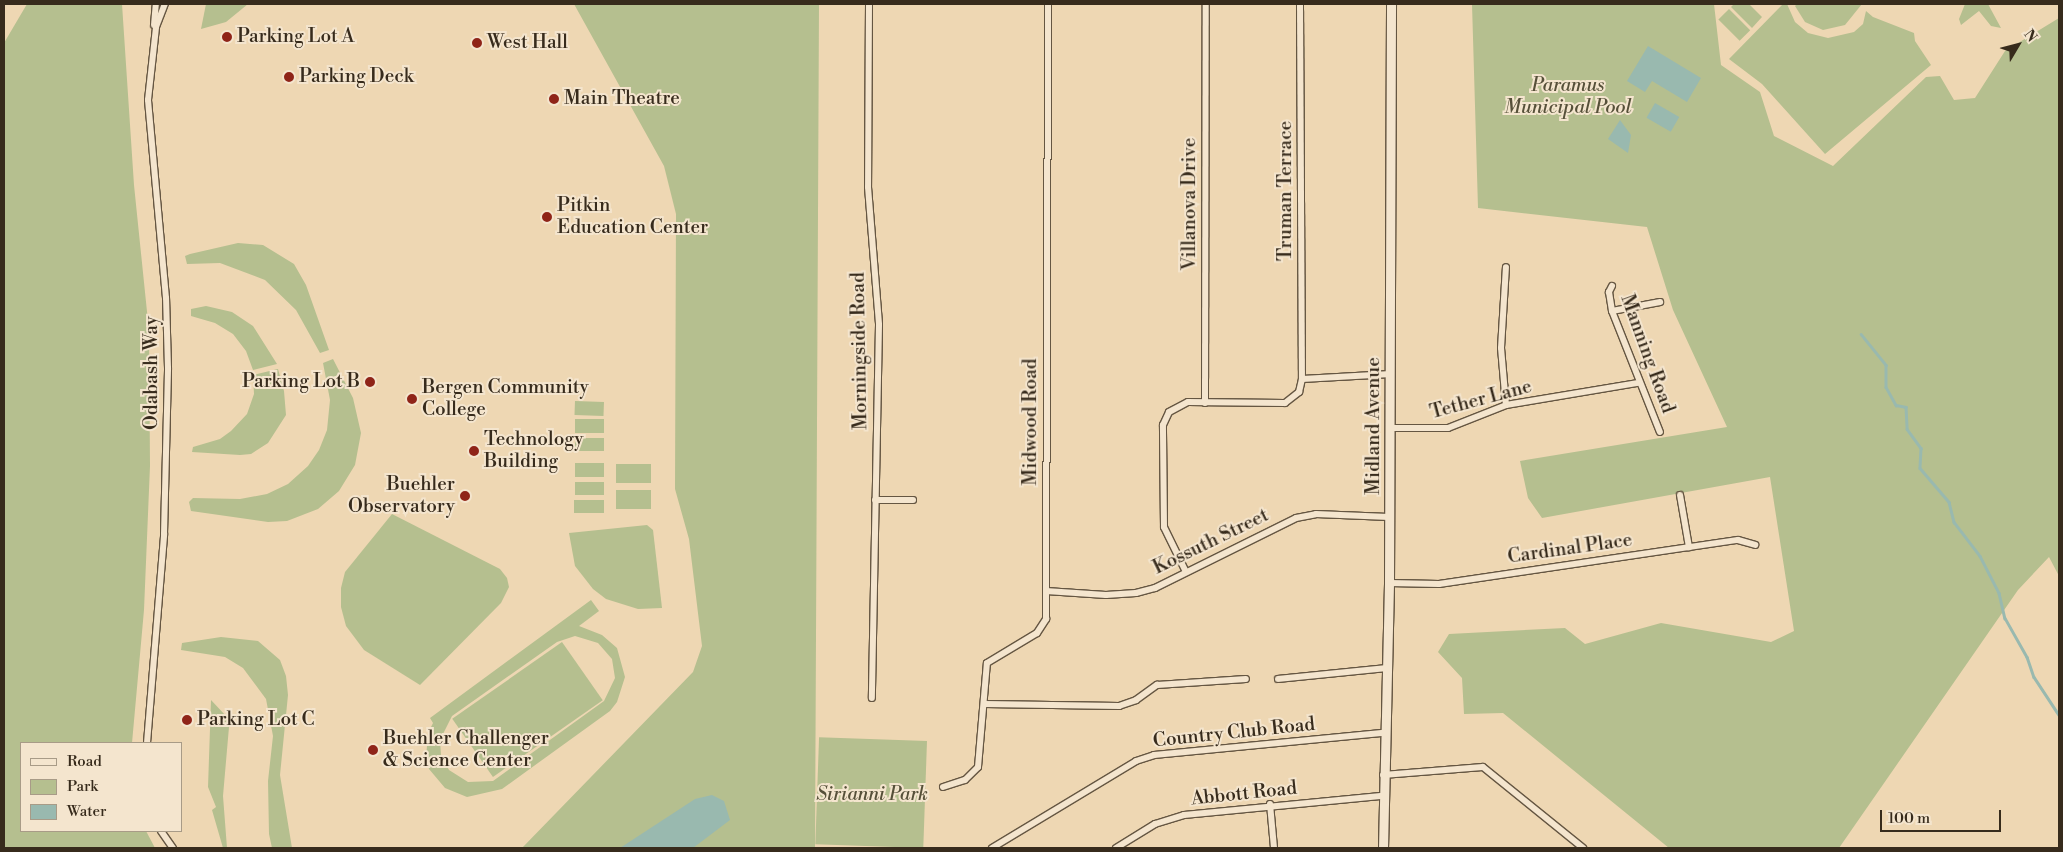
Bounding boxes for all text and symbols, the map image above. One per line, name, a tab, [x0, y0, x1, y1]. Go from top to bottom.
north arrow	[1993, 20, 2043, 70]
place label: Parking Lot A	[237, 26, 355, 48]
text: N	[2019, 26, 2040, 46]
marker: Parking Lot A	[221, 31, 233, 43]
place label: West Hall	[487, 32, 568, 54]
marker: West Hall	[471, 37, 483, 49]
place label: Parking Deck	[299, 66, 414, 88]
marker: Parking Deck	[283, 71, 295, 83]
park label: Paramus Municipal Pool	[1504, 75, 1632, 119]
place label: Main Theatre	[564, 88, 680, 110]
marker: Main Theatre	[548, 93, 560, 105]
street label: Truman Terrace	[1275, 121, 1297, 261]
street label: Villanova Drive	[1179, 138, 1201, 270]
place label: Pitkin Education Center	[557, 195, 708, 239]
marker: Pitkin Education Center	[541, 211, 553, 223]
street label: Morningside Road	[847, 272, 873, 430]
street label: Manning Road	[1615, 292, 1679, 416]
street label: Odabash Way	[141, 316, 163, 430]
street label: Midland Avenue	[1363, 357, 1385, 495]
street label: Midwood Road	[1020, 358, 1042, 486]
place label: Parking Lot B	[242, 371, 360, 393]
street label: Tether Lane	[1428, 375, 1534, 425]
marker: Parking Lot B	[364, 376, 376, 388]
place label: Bergen Community College	[422, 377, 589, 421]
marker: Bergen Community College	[406, 393, 418, 405]
place label: Technology Building	[484, 429, 583, 473]
marker: Technology Building	[468, 445, 480, 457]
place label: Buehler Observatory	[348, 474, 455, 518]
marker: Buehler Observatory	[459, 490, 471, 502]
street label: Kossuth Street	[1150, 504, 1272, 580]
street label: Cardinal Place	[1506, 529, 1634, 569]
place label: Parking Lot C	[197, 709, 315, 731]
street label: Country Club Road	[1152, 713, 1316, 753]
marker: Parking Lot C	[181, 714, 193, 726]
place label: Buehler Challenger & Science Center	[383, 728, 549, 772]
legend	[20, 742, 182, 832]
marker: Buehler Challenger & Science Center	[367, 744, 379, 756]
text: Road	[67, 752, 102, 771]
text: Park	[67, 777, 98, 796]
street label: Abbott Road	[1190, 777, 1298, 811]
park label: Sirianni Park	[816, 784, 928, 806]
scale bar	[1883, 800, 2004, 832]
text: Water	[67, 802, 106, 821]
text: 100 m	[1888, 809, 1930, 828]

